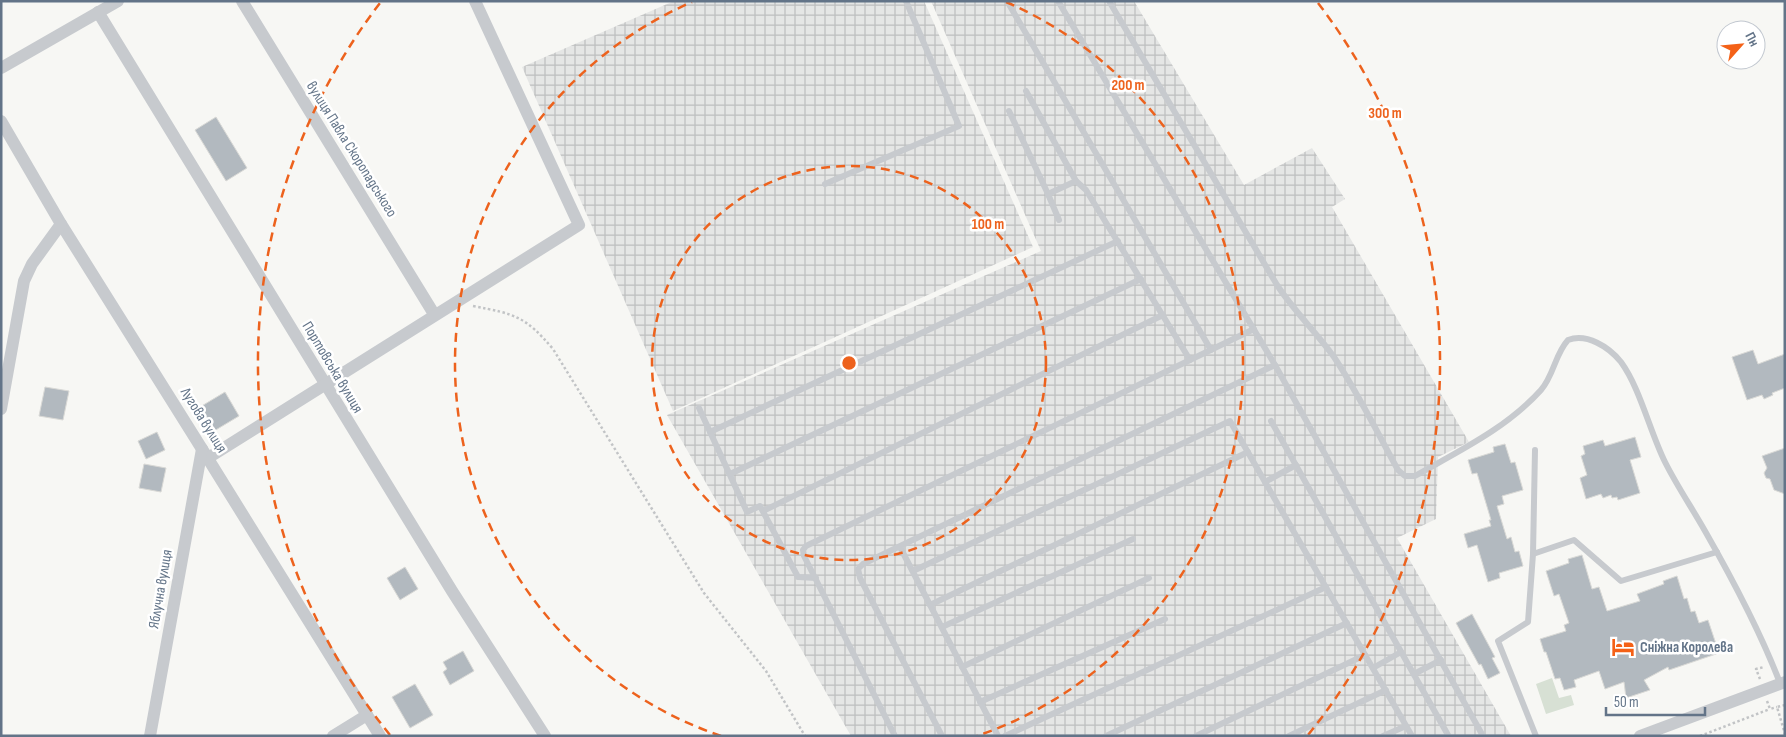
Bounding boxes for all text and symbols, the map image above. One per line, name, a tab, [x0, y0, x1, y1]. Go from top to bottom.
north arrow	[1716, 20, 1766, 70]
text: Пн	[1741, 29, 1763, 49]
text: 200 m	[1111, 76, 1145, 95]
street label: вулиця Павла Скоропадського	[302, 78, 401, 221]
text: 300 m	[1368, 104, 1402, 123]
text: 100 m	[972, 215, 1004, 234]
street label: Портовська вулиця	[298, 318, 367, 417]
centre of rings	[840, 354, 858, 372]
street label: Лугова вулиця	[176, 383, 231, 457]
street label: Яблучна вулиця	[144, 548, 177, 630]
hotel icon: Сніжна Королева	[1610, 634, 1636, 660]
place label: Сніжна Королева	[1640, 638, 1733, 657]
scale bar	[1606, 684, 1705, 716]
text: 50 m	[1614, 693, 1639, 712]

